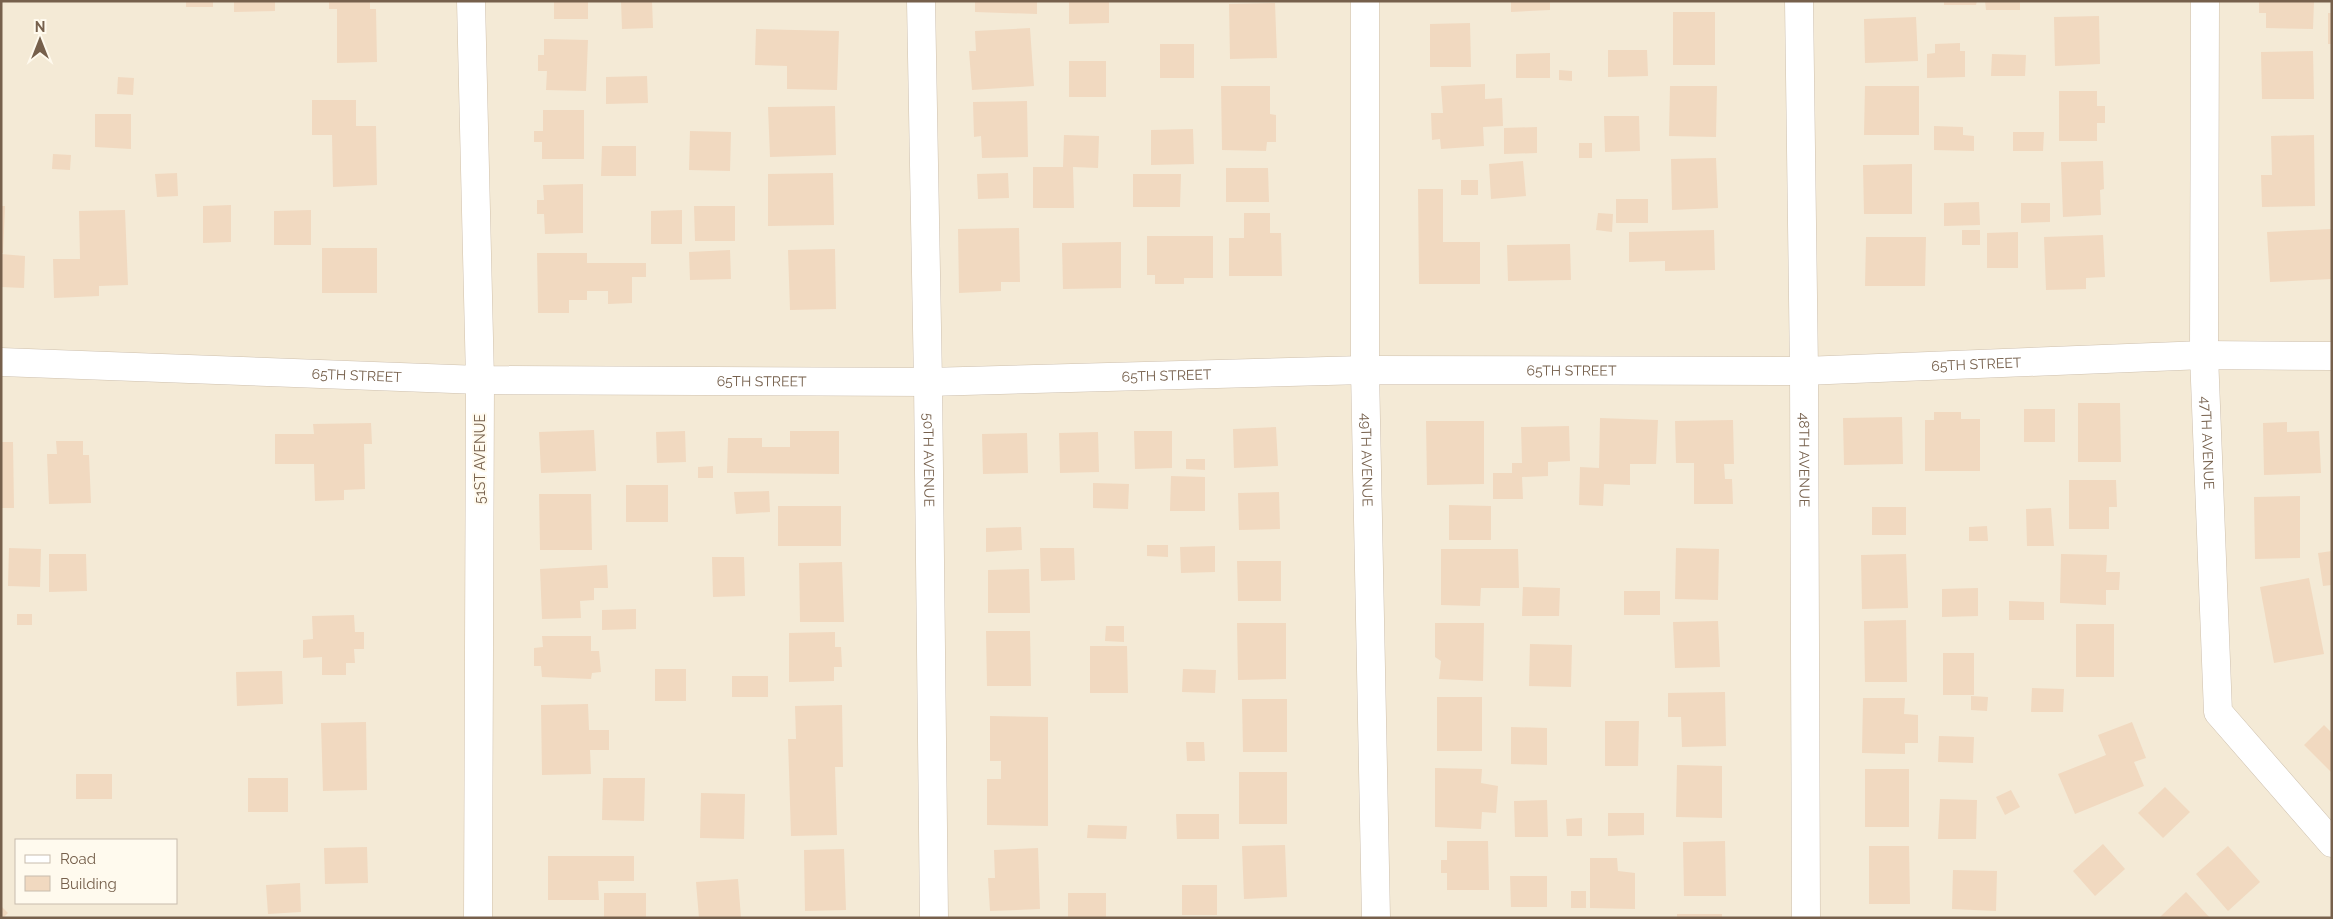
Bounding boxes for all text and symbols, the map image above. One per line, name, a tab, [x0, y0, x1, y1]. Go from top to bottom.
north arrow	[15, 15, 65, 65]
text: N	[35, 19, 45, 35]
street label: 65TH STREET	[1931, 354, 2022, 374]
street label: 65TH STREET	[1527, 362, 1617, 379]
street label: 65TH STREET	[312, 366, 402, 385]
street label: 65TH STREET	[1121, 366, 1212, 385]
street label: 65TH STREET	[717, 373, 807, 389]
street label: 47TH AVENUE	[2198, 396, 2217, 490]
street label: 50TH AVENUE	[920, 413, 937, 507]
street label: 49TH AVENUE	[1358, 413, 1376, 507]
street label: 48TH AVENUE	[1796, 413, 1812, 507]
street label: 51ST AVENUE	[472, 414, 488, 504]
legend	[15, 839, 178, 904]
text: Road	[60, 850, 96, 868]
text: Building	[60, 875, 117, 893]

